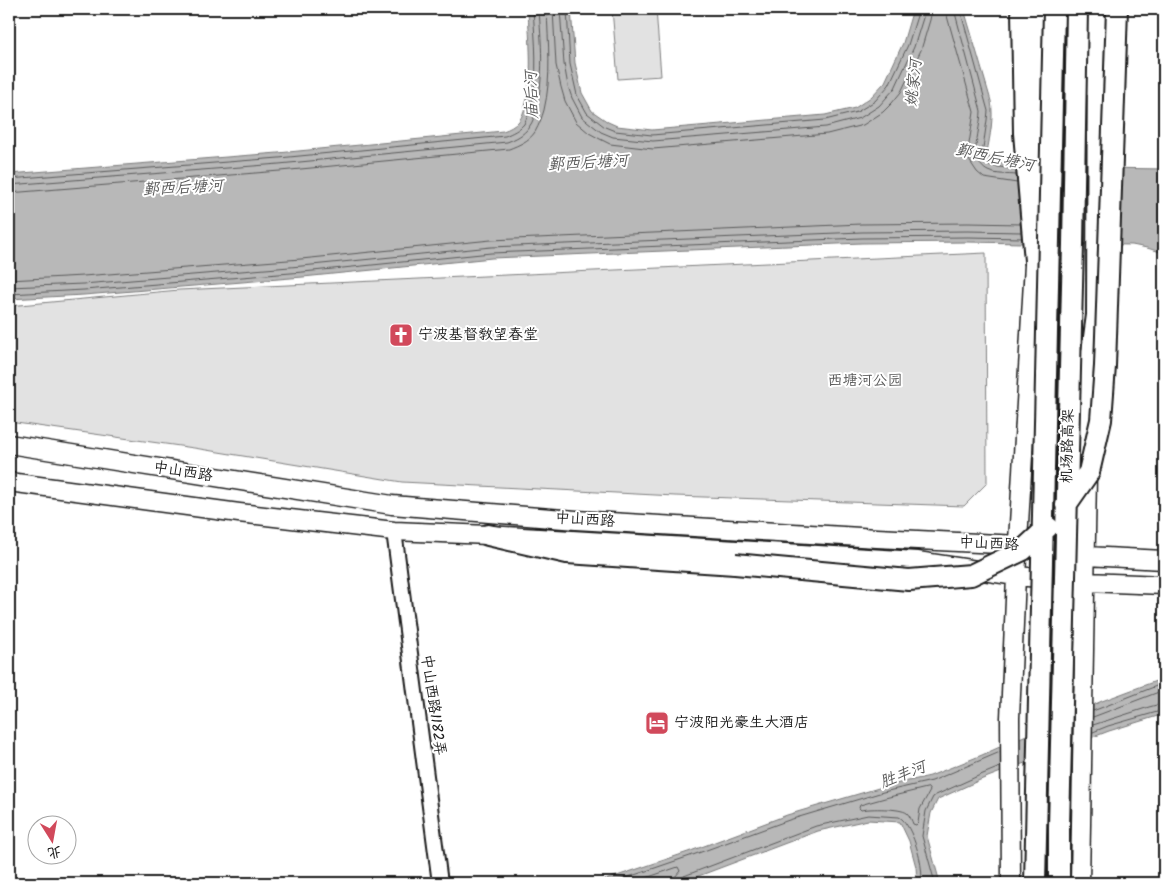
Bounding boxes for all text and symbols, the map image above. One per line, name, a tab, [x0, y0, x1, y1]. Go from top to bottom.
water label: 姚家河	[899, 55, 929, 108]
water label: 庙后河	[519, 68, 545, 119]
water label: 鄞西后塘河	[953, 137, 1040, 179]
water label: 鄞西后塘河	[547, 148, 632, 178]
water label: 鄞西后塘河	[142, 173, 227, 203]
church icon: 宁波基督教望春堂	[388, 322, 414, 348]
place label: 宁波基督教望春堂	[418, 323, 538, 347]
park label: 西塘河公园	[827, 369, 903, 393]
street label: 机场路高架	[1055, 408, 1081, 484]
street label: 中山西路	[151, 455, 215, 489]
street label: 中山西路	[554, 506, 616, 534]
street label: 中山西路	[958, 530, 1020, 558]
street label: 中山西路1182弄	[414, 653, 452, 757]
hotel icon: 宁波阳光豪生大酒店	[644, 710, 670, 736]
place label: 宁波阳光豪生大酒店	[674, 711, 809, 735]
water label: 胜丰河	[876, 754, 933, 795]
north arrow	[28, 814, 78, 864]
text: 北	[45, 840, 63, 864]

